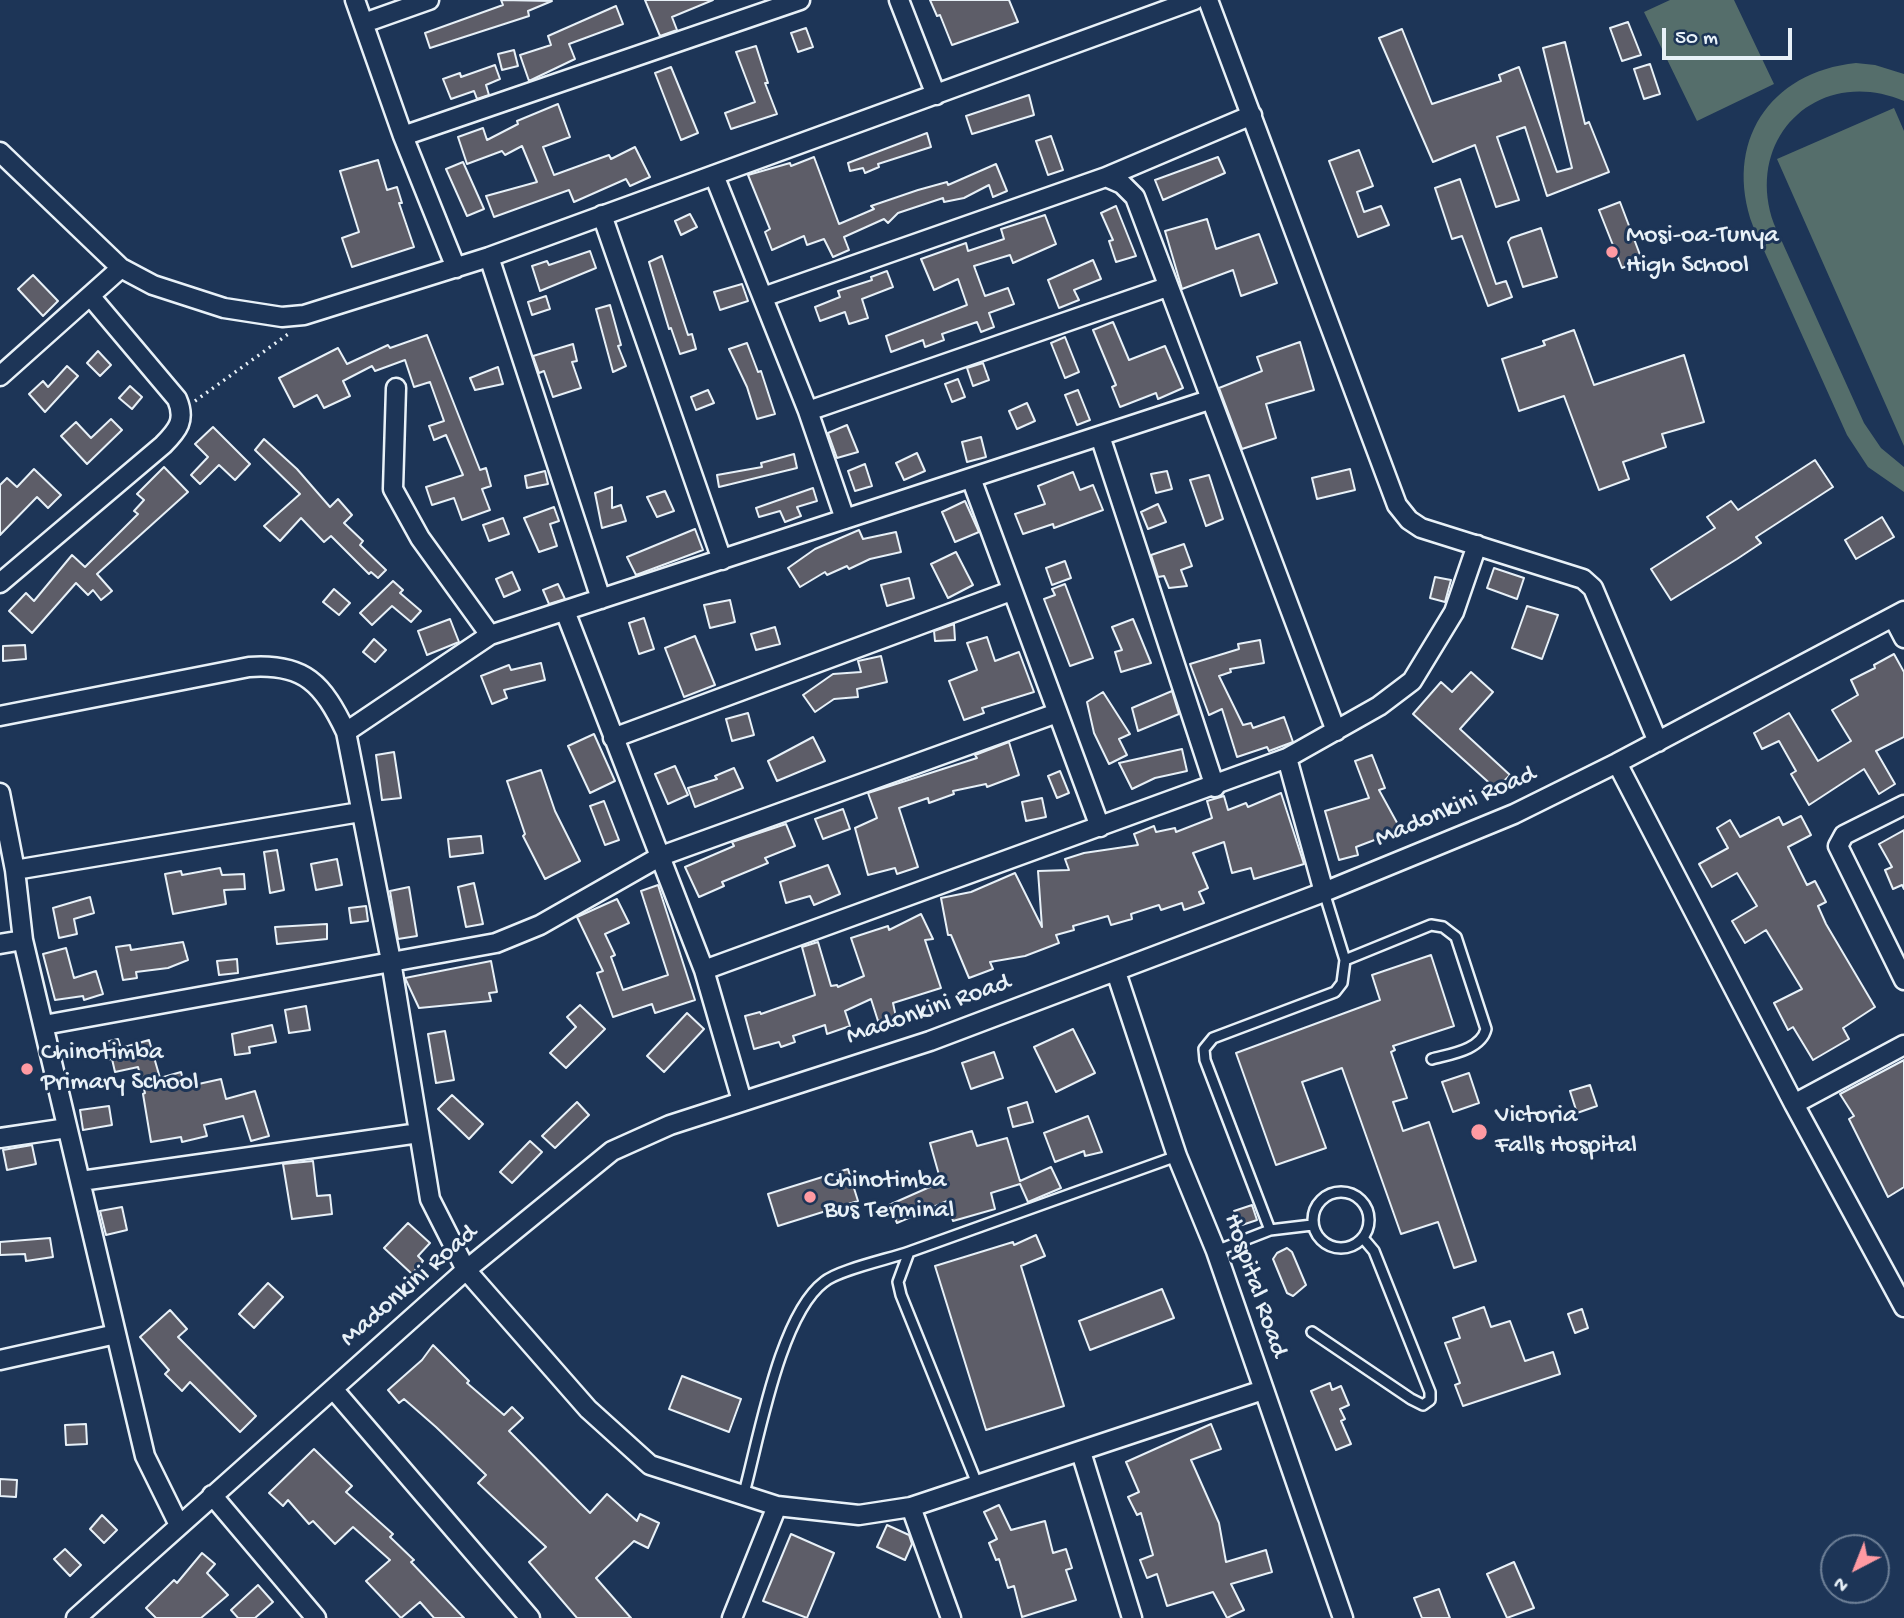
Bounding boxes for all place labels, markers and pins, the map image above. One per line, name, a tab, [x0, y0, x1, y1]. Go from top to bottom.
place label: Mosi-oa-Tunya High School	[1626, 221, 1779, 282]
marker: Mosi-oa-Tunya High School	[1604, 244, 1620, 260]
place label: Chinotimba Primary School	[41, 1038, 199, 1100]
marker: Chinotimba Primary School	[19, 1061, 35, 1077]
place label: Victoria Falls Hospital	[1495, 1101, 1637, 1162]
marker: Victoria Falls Hospital	[1469, 1122, 1489, 1142]
place label: Chinotimba Bus Terminal	[824, 1166, 954, 1228]
marker: Chinotimba Bus Terminal	[802, 1189, 818, 1205]

